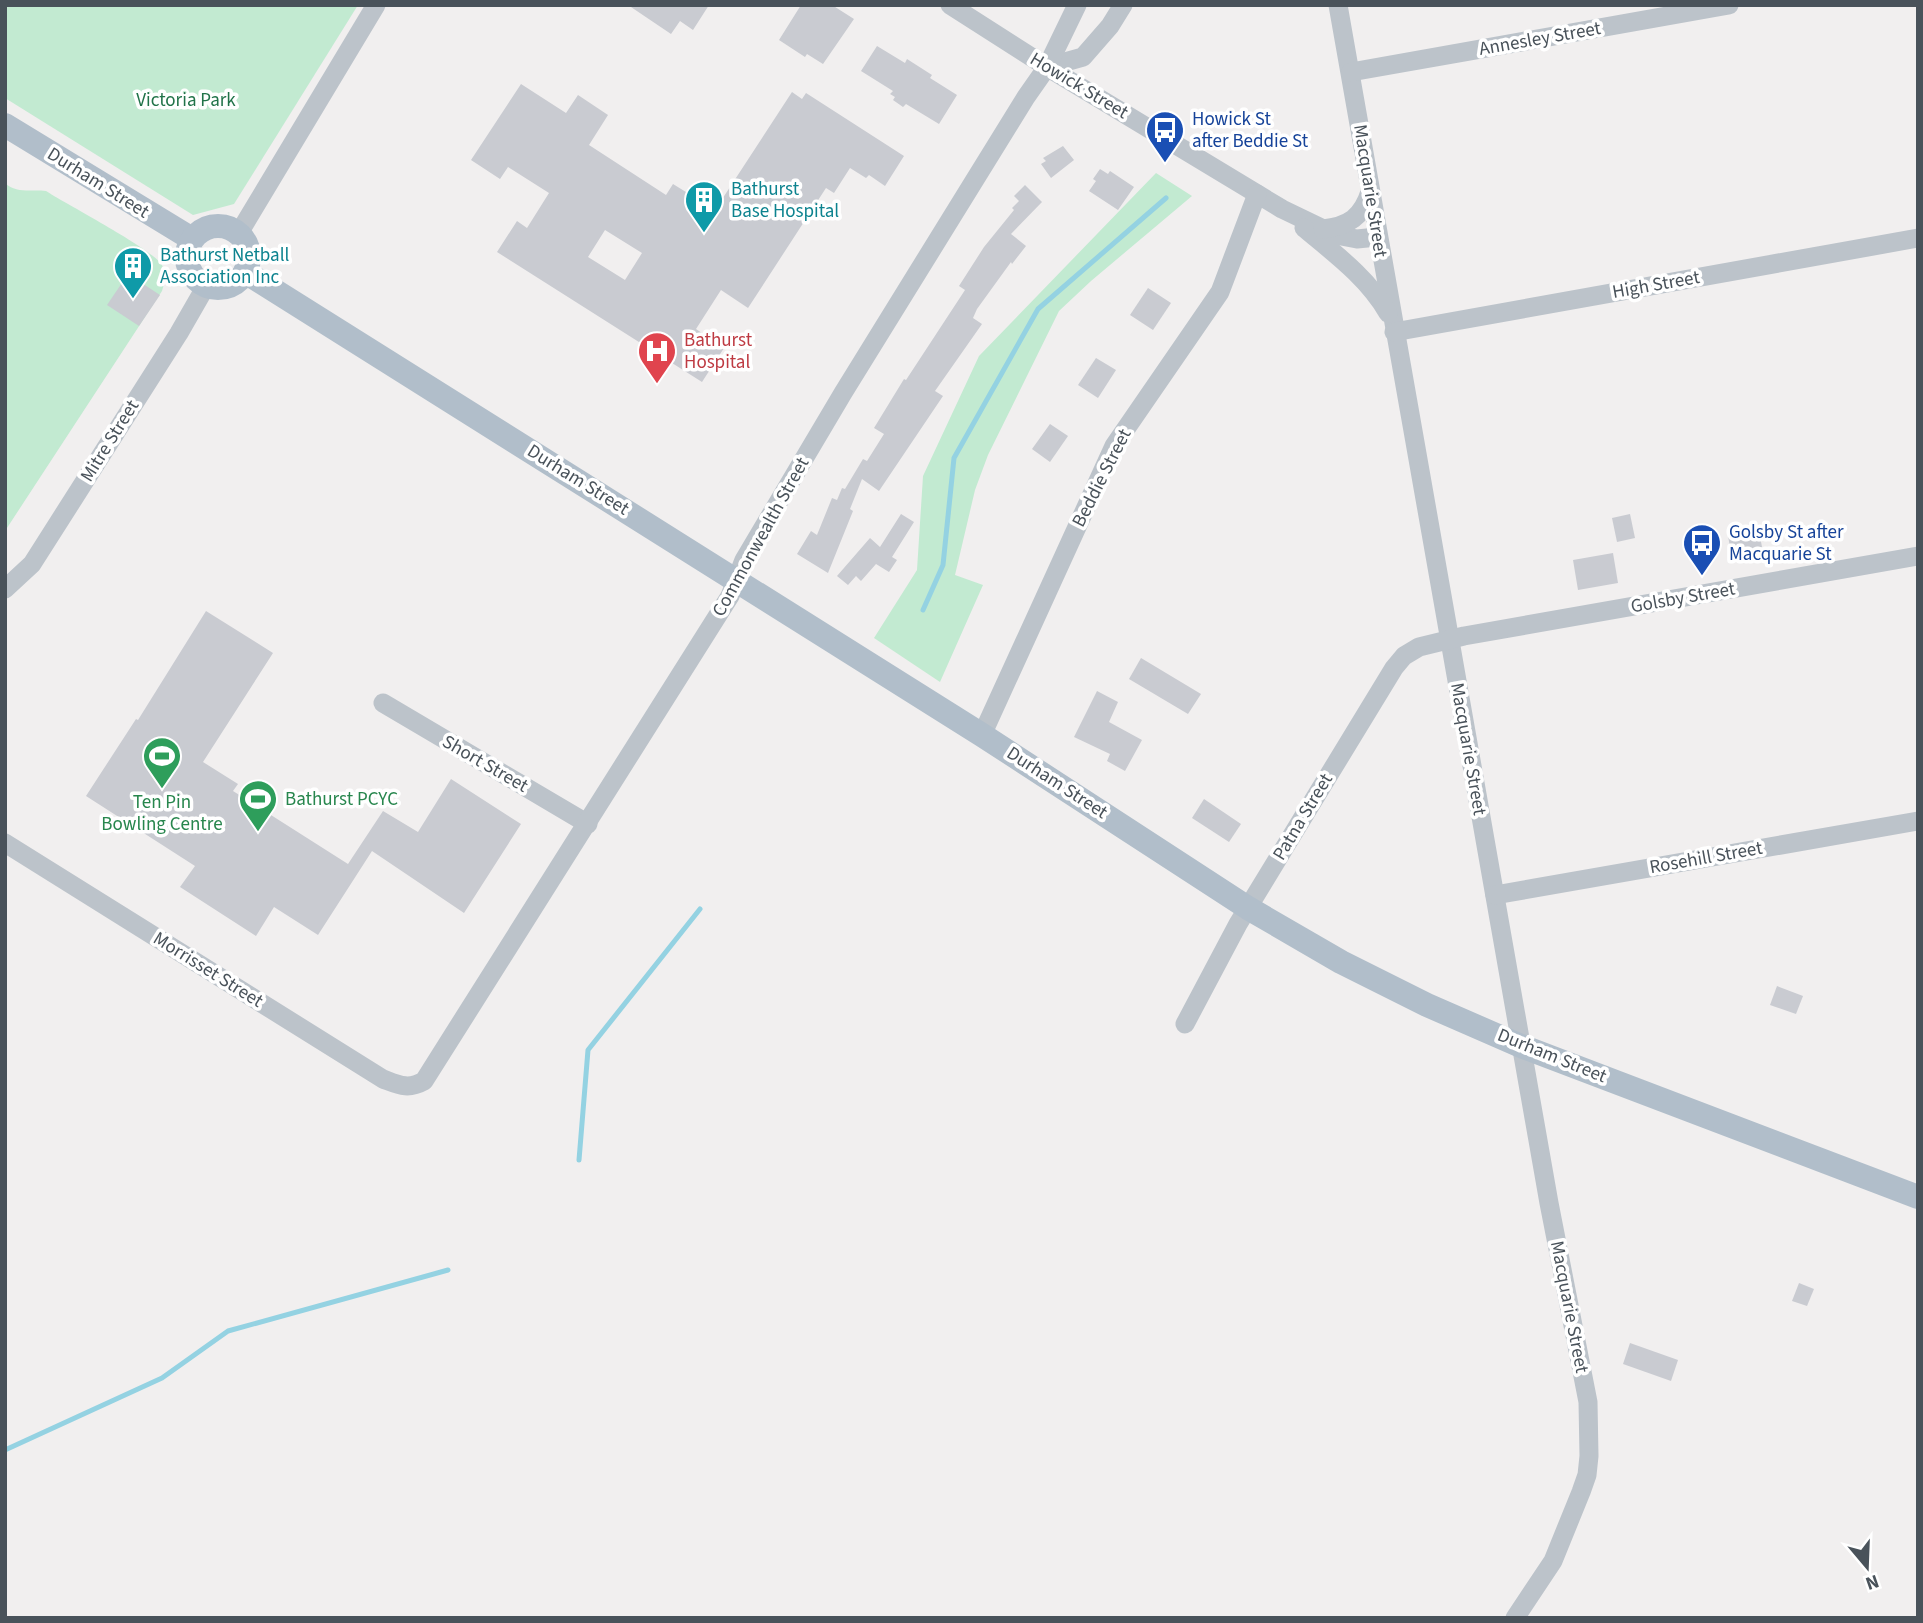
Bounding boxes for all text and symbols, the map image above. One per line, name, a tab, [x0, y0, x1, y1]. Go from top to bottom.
street label: Annesley Street	[1477, 15, 1604, 63]
street label: Howick Street	[1025, 46, 1134, 126]
park label: Victoria Park	[136, 87, 236, 114]
place label: Howick St after Beddie St	[1192, 106, 1309, 155]
bus stop icon: Howick St after Beddie St	[1144, 109, 1186, 164]
street label: Macquarie Street	[1346, 123, 1394, 260]
street label: Durham Street	[42, 141, 155, 225]
place label: Bathurst Base Hospital	[731, 176, 839, 225]
building icon: Bathurst Base Hospital	[683, 179, 725, 234]
place label: Bathurst Netball Association Inc	[160, 242, 290, 291]
building icon: Bathurst Netball Association Inc	[112, 245, 154, 300]
street label: High Street	[1610, 264, 1702, 306]
place label: Bathurst Hospital	[684, 327, 753, 376]
hospital icon: Bathurst Hospital	[636, 330, 678, 385]
street label: Mitre Street	[74, 394, 146, 487]
street label: Beddie Street	[1066, 424, 1139, 532]
street label: Durham Street	[522, 438, 635, 522]
street label: Commonwealth Street	[706, 452, 816, 622]
place label: Golsby St after Macquarie St	[1729, 519, 1844, 568]
bus stop icon: Golsby St after Macquarie St	[1681, 522, 1723, 577]
street label: Golsby Street	[1629, 575, 1738, 620]
street label: Macquarie Street	[1443, 681, 1493, 818]
street label: Short Street	[437, 729, 533, 800]
sports icon: Ten Pin Bowling Centre	[141, 735, 183, 790]
street label: Durham Street	[1001, 740, 1113, 826]
street label: Patna Street	[1266, 768, 1340, 866]
sports icon: Bathurst PCYC	[237, 778, 279, 833]
place label: Bathurst PCYC	[285, 786, 398, 813]
place label: Ten Pin Bowling Centre	[101, 789, 223, 838]
street label: Rosehill Street	[1647, 835, 1765, 881]
street label: Morrisset Street	[148, 925, 269, 1015]
street label: Durham Street	[1493, 1022, 1611, 1090]
street label: Macquarie Street	[1543, 1239, 1595, 1376]
north arrow	[1832, 1532, 1902, 1602]
text: N	[1862, 1567, 1882, 1596]

